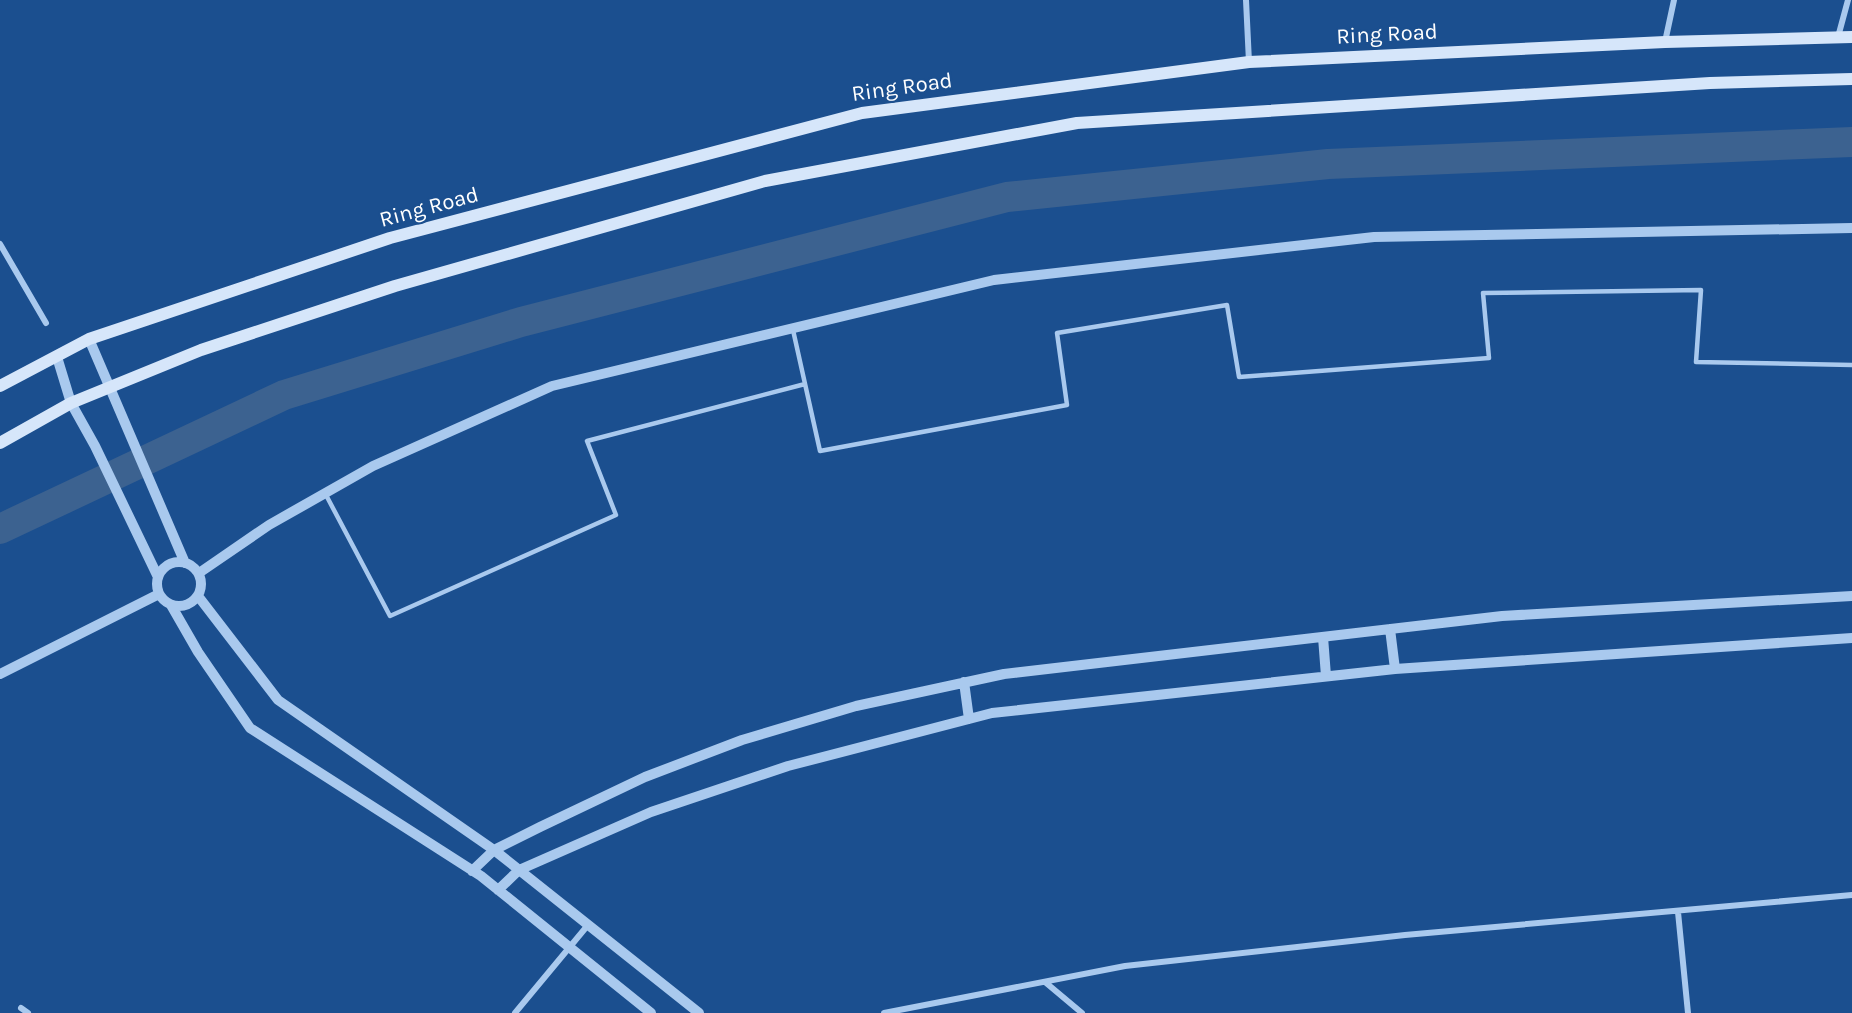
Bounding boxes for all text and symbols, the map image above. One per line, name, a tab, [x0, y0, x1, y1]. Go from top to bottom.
street label: Ring Road	[1336, 18, 1438, 50]
street label: Ring Road	[850, 67, 954, 107]
street label: Ring Road	[377, 181, 481, 233]

